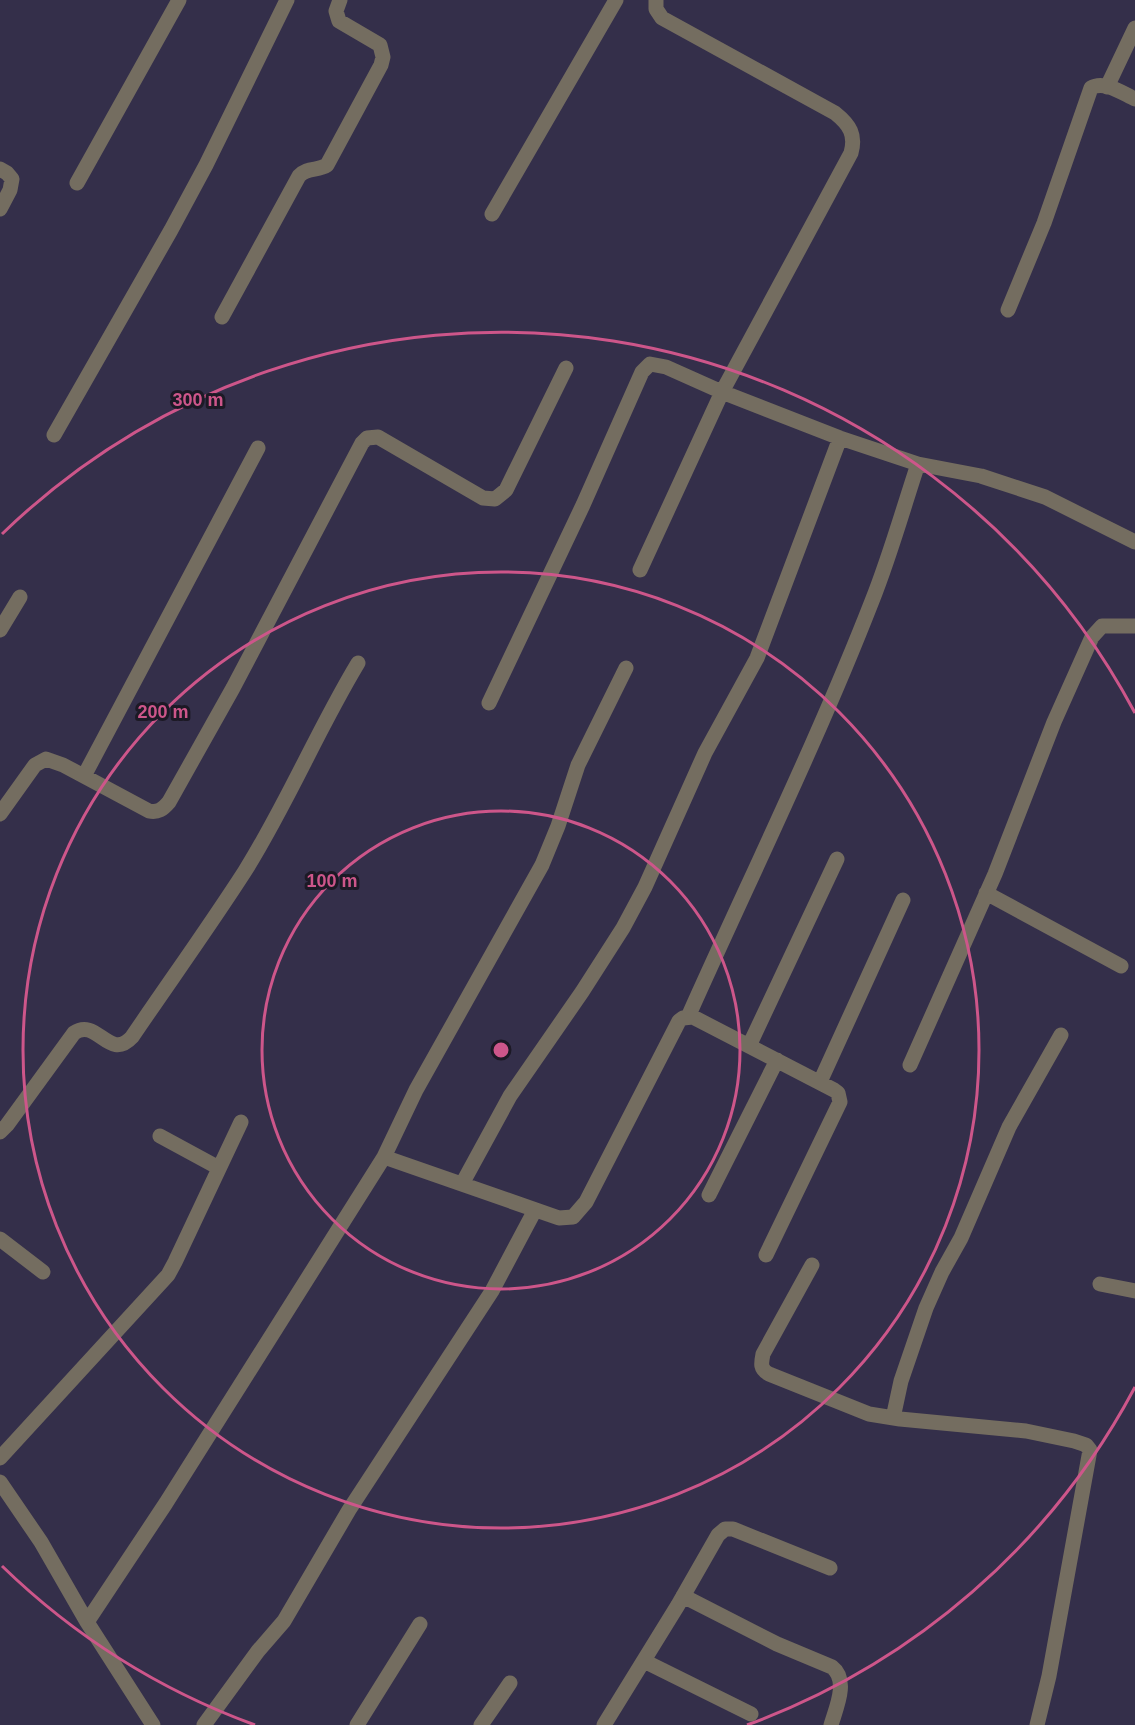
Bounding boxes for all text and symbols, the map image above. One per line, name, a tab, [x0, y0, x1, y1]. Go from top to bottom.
text: 300 m	[172, 390, 224, 410]
text: 200 m	[137, 702, 189, 722]
text: 100 m	[306, 871, 358, 891]
centre of rings	[491, 1040, 511, 1060]

